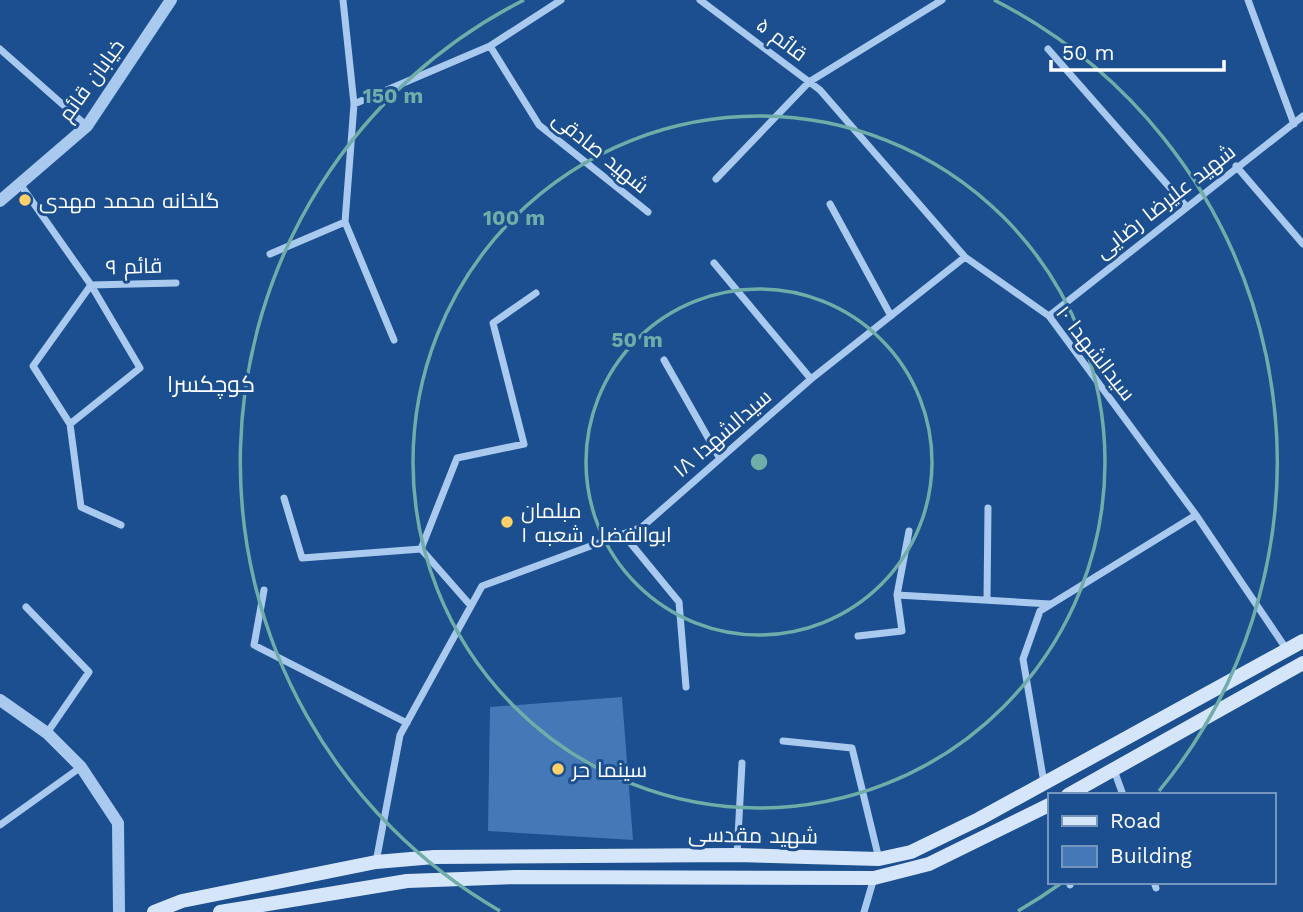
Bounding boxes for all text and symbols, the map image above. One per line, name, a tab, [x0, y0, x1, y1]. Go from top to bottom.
street label: قائم ۵	[751, 12, 812, 68]
scale bar	[1051, 28, 1224, 72]
street label: خیابان قائم	[53, 34, 131, 127]
text: 50 m	[1062, 40, 1114, 65]
text: 150 m	[363, 83, 423, 108]
street label: شهید صادقی	[547, 106, 654, 199]
street label: شهید علیرضا رضایی	[1090, 139, 1241, 264]
place label: گلخانه محمد مهدی	[39, 188, 220, 214]
marker: گلخانه محمد مهدی	[17, 192, 33, 208]
text: 100 m	[483, 205, 545, 230]
street label: قائم ۹	[105, 253, 163, 281]
street label: سیدالشهدا ۱۰	[1050, 300, 1141, 406]
text: 50 m	[611, 327, 663, 352]
district label: کوچکسرا	[167, 371, 255, 399]
street label: سیدالشهدا ۱۸	[668, 384, 777, 483]
centre of rings	[747, 450, 771, 474]
place label: مبلمان ابوالفضل شعبه ۱	[521, 498, 672, 548]
marker: مبلمان ابوالفضل شعبه ۱	[499, 514, 515, 530]
place label: سینما حر	[571, 757, 647, 782]
marker: سینما حر	[550, 761, 566, 777]
legend	[1048, 793, 1275, 884]
text: Road	[1110, 808, 1161, 833]
street label: شهید مقدسی	[688, 821, 818, 850]
text: Building	[1110, 843, 1192, 868]

